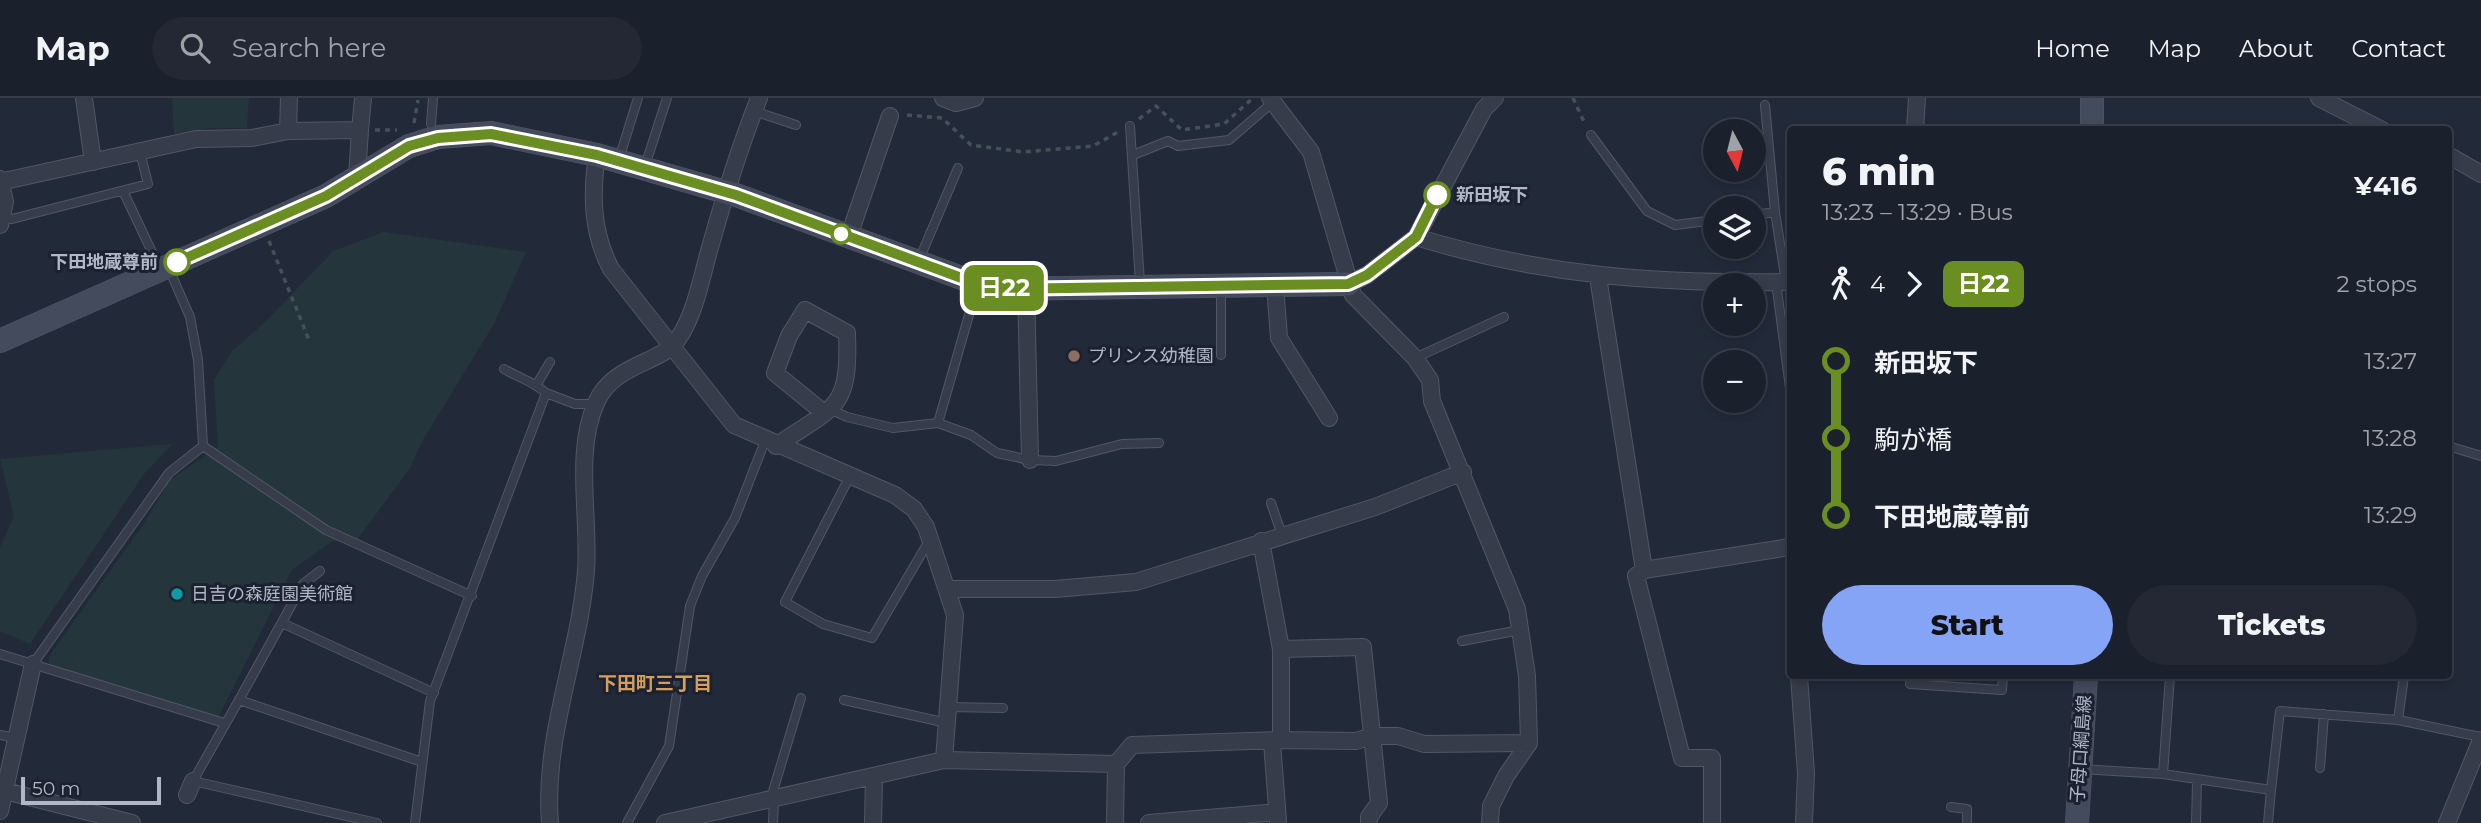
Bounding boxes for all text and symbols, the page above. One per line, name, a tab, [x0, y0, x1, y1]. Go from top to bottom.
search box	[152, 17, 642, 80]
text: Map	[35, 28, 110, 68]
icon: search	[176, 29, 214, 67]
text: Search here	[232, 32, 386, 64]
text: Home	[2035, 34, 2110, 63]
text: Map	[2148, 34, 2201, 63]
text: About	[2239, 34, 2313, 63]
text: Contact	[2351, 34, 2446, 63]
north arrow	[1703, 119, 1766, 182]
map controls	[1703, 119, 1766, 413]
text: 6 min	[1822, 148, 1936, 195]
text: ¥416	[2354, 170, 2417, 202]
marker: 新田坂下	[1424, 182, 1450, 208]
place label: 新田坂下	[1456, 184, 1528, 206]
button: layers	[1703, 196, 1766, 259]
text: 13:23 – 13:29 · Bus	[1822, 198, 2013, 226]
unlabelled marker	[831, 224, 851, 244]
marker: 下田地蔵尊前	[164, 249, 190, 275]
place label: 下田地蔵尊前	[50, 251, 158, 273]
line badge: 日22	[964, 265, 1044, 311]
icon: walk	[1822, 265, 1860, 303]
icon: forward	[1895, 265, 1933, 303]
text: 日22	[1957, 269, 2010, 298]
text: 4	[1870, 270, 1885, 298]
text: 2 stops	[2337, 270, 2417, 298]
text: 日22	[978, 273, 1030, 302]
button: +	[1703, 273, 1766, 336]
place label: プリンス幼稚園	[1088, 345, 1214, 367]
text: 新田坂下	[1874, 347, 1978, 379]
text: 13:27	[2364, 347, 2417, 375]
marker: プリンス幼稚園	[1066, 348, 1082, 364]
button: −	[1703, 350, 1766, 413]
text: 駒が橋	[1874, 424, 1952, 456]
text: 13:28	[2363, 424, 2417, 452]
text: 下田地蔵尊前	[1874, 501, 2030, 533]
text: 13:29	[2364, 501, 2417, 529]
place label: 日吉の森庭園美術館	[191, 583, 353, 605]
button: Start	[1822, 585, 2113, 665]
button: Tickets	[2127, 585, 2417, 665]
marker: 日吉の森庭園美術館	[169, 586, 185, 602]
district label: 下田町三丁目	[598, 672, 712, 695]
street label: 子母口綱島線	[2066, 694, 2096, 804]
scale bar	[21, 774, 161, 806]
text: 50 m	[32, 777, 80, 800]

